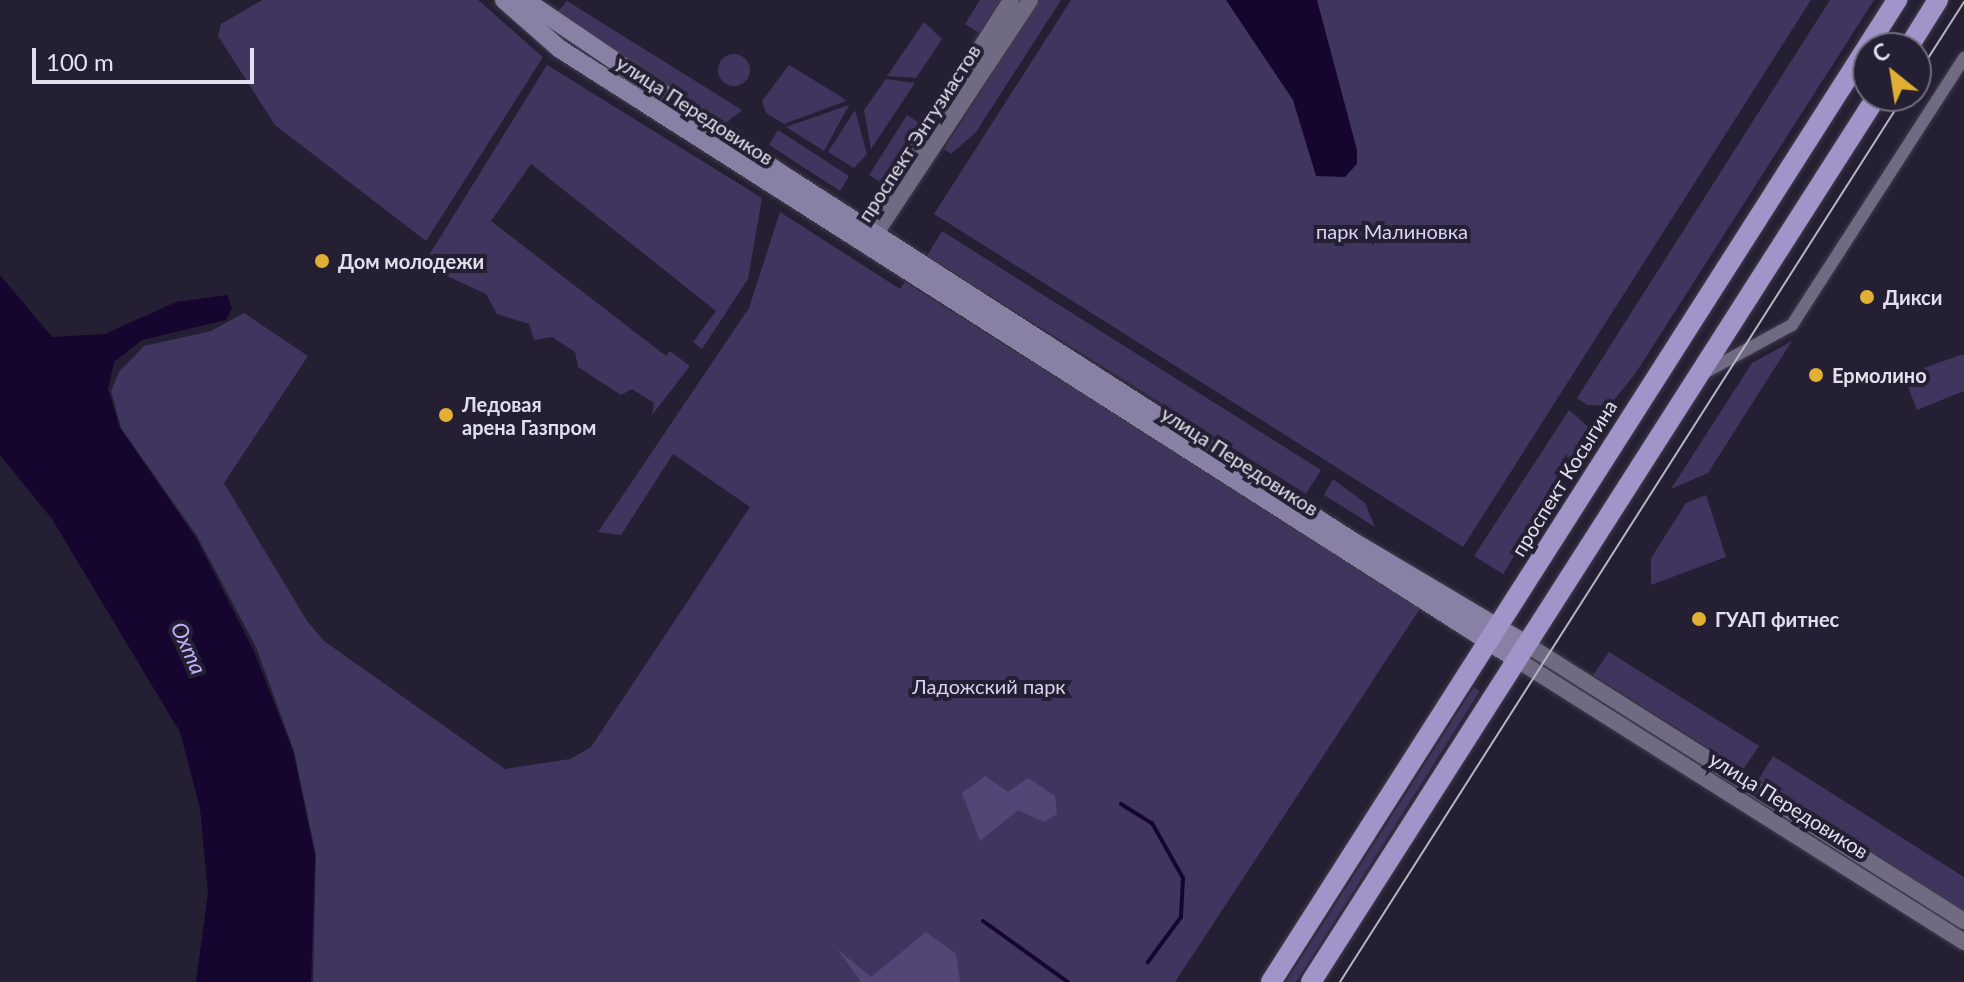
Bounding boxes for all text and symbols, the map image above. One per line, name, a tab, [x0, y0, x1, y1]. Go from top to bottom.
scale bar	[36, 32, 258, 82]
north arrow	[1852, 32, 1932, 112]
text: С	[1868, 37, 1894, 68]
street label: проспект Энтузиастов	[853, 40, 985, 226]
text: 100 m	[46, 47, 114, 76]
street label: улица Передовиков	[612, 50, 778, 170]
park label: парк Малиновка	[1316, 219, 1468, 243]
place label: Дом молодежи	[338, 249, 484, 273]
marker: Дом молодежи	[313, 252, 331, 270]
place label: Дикси	[1883, 285, 1942, 309]
marker: Дикси	[1858, 288, 1876, 306]
place label: Ермолино	[1832, 363, 1927, 387]
marker: Ермолино	[1807, 366, 1825, 384]
place label: Ледовая арена Газпром	[462, 392, 596, 439]
street label: проспект Косыгина	[1506, 395, 1622, 561]
street label: улица Передовиков	[1157, 401, 1323, 521]
marker: Ледовая арена Газпром	[437, 406, 455, 424]
place label: ГУАП фитнес	[1715, 607, 1839, 631]
marker: ГУАП фитнес	[1690, 610, 1708, 628]
water label: Охта	[166, 618, 212, 678]
park label: Ладожский парк	[912, 674, 1066, 698]
street label: улица Передовиков	[1705, 746, 1873, 864]

